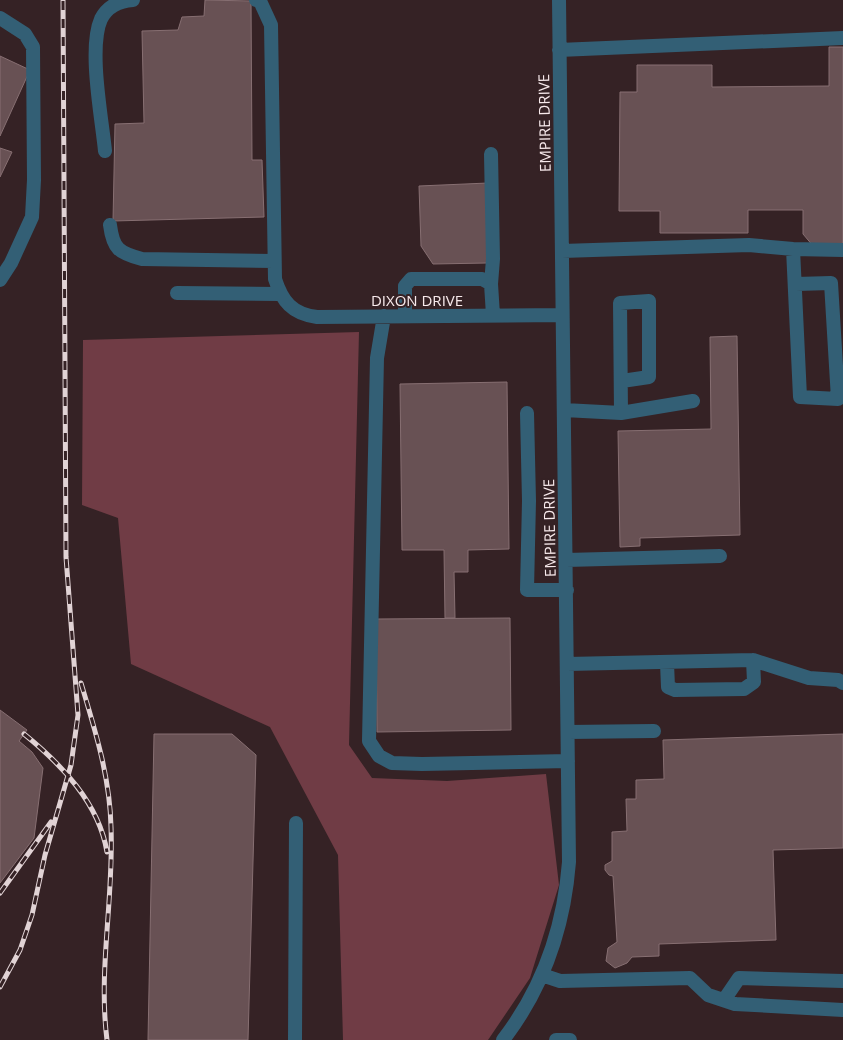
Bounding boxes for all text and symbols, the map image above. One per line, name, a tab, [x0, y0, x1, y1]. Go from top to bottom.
street label: EMPIRE DRIVE	[533, 74, 555, 172]
street label: DIXON DRIVE	[371, 290, 463, 310]
street label: EMPIRE DRIVE	[538, 479, 560, 577]

